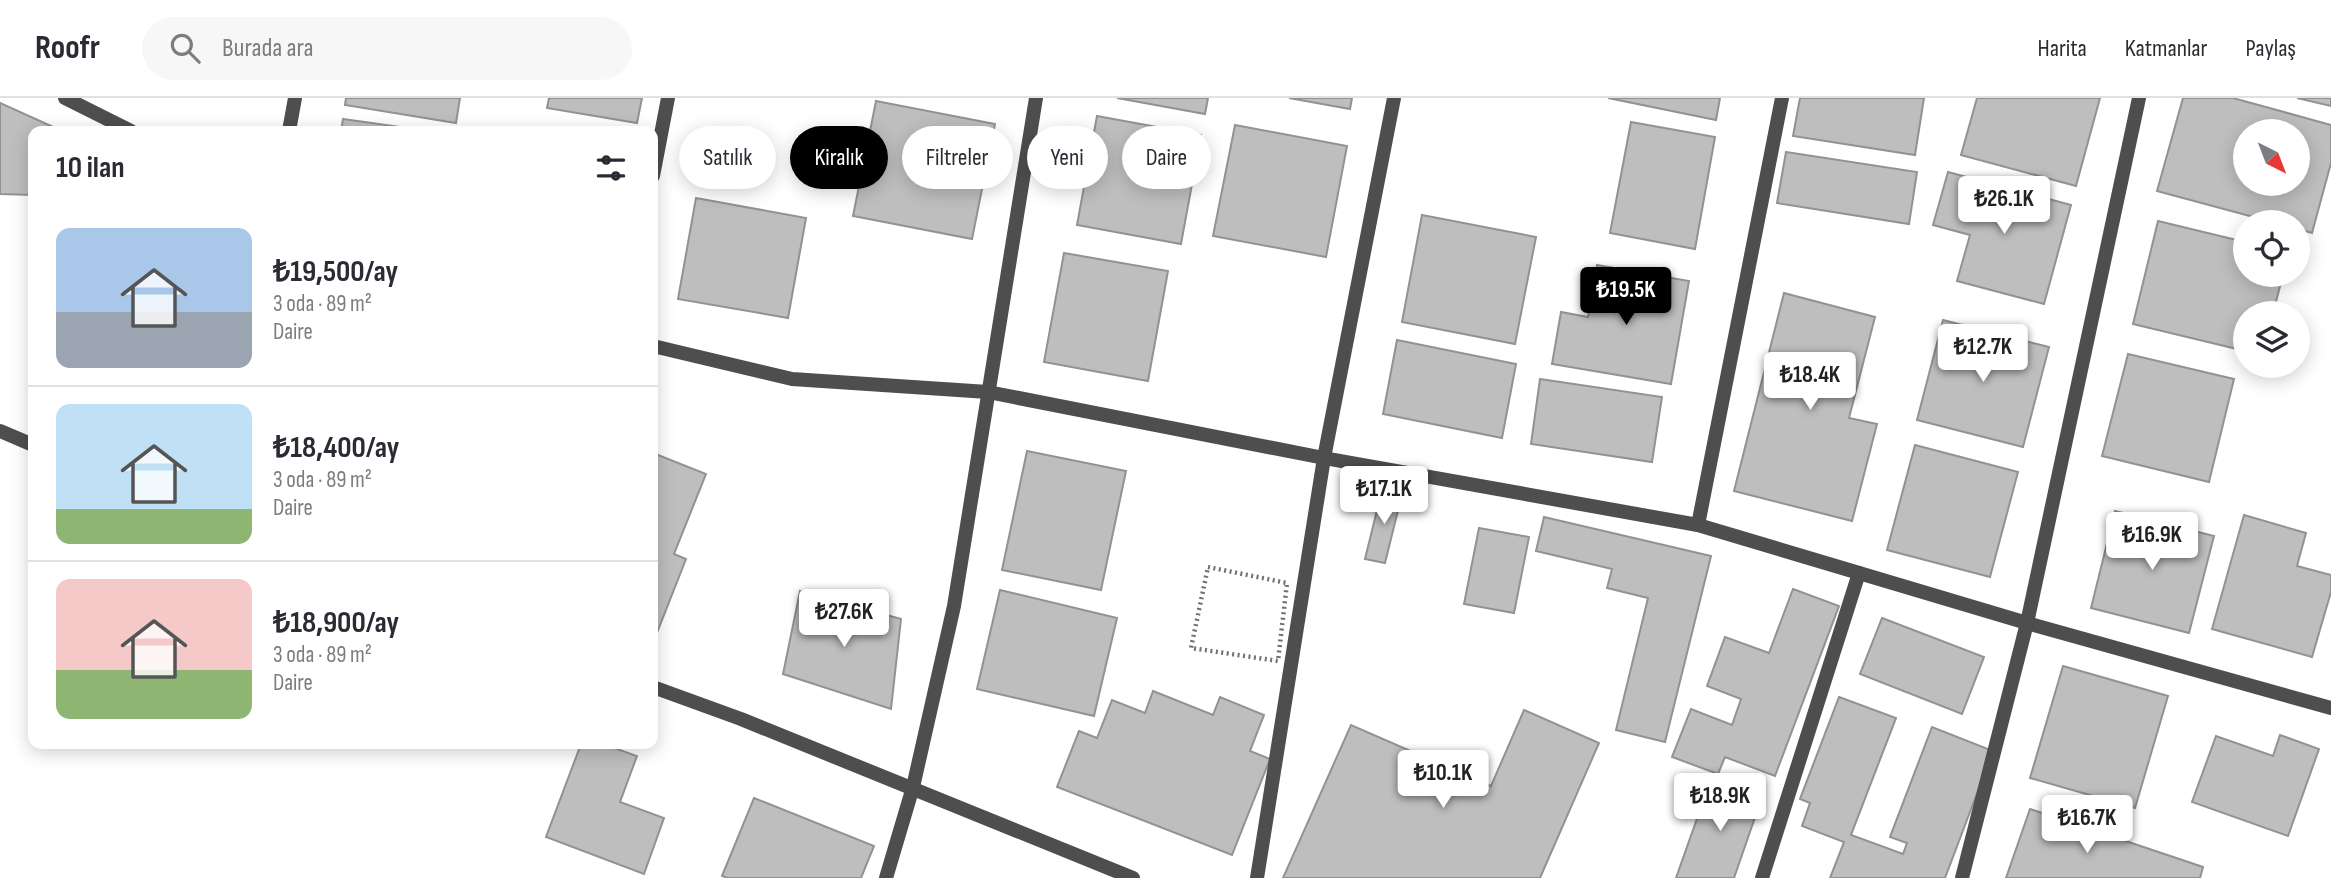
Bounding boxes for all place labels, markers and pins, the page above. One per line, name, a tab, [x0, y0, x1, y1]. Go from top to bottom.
pin: ₺26.1K	[1947, 176, 2061, 236]
pin: ₺19.5K	[1569, 268, 1683, 327]
pin: ₺12.7K	[1926, 324, 2040, 384]
pin: ₺18.4K	[1753, 352, 1867, 412]
pin: ₺17.1K	[1327, 466, 1441, 526]
pin: ₺16.9K	[2095, 512, 2209, 572]
pin: ₺27.6K	[787, 589, 901, 649]
pin: ₺10.1K	[1386, 750, 1500, 810]
pin: ₺18.9K	[1663, 774, 1777, 833]
pin: ₺16.7K	[2030, 796, 2144, 855]

